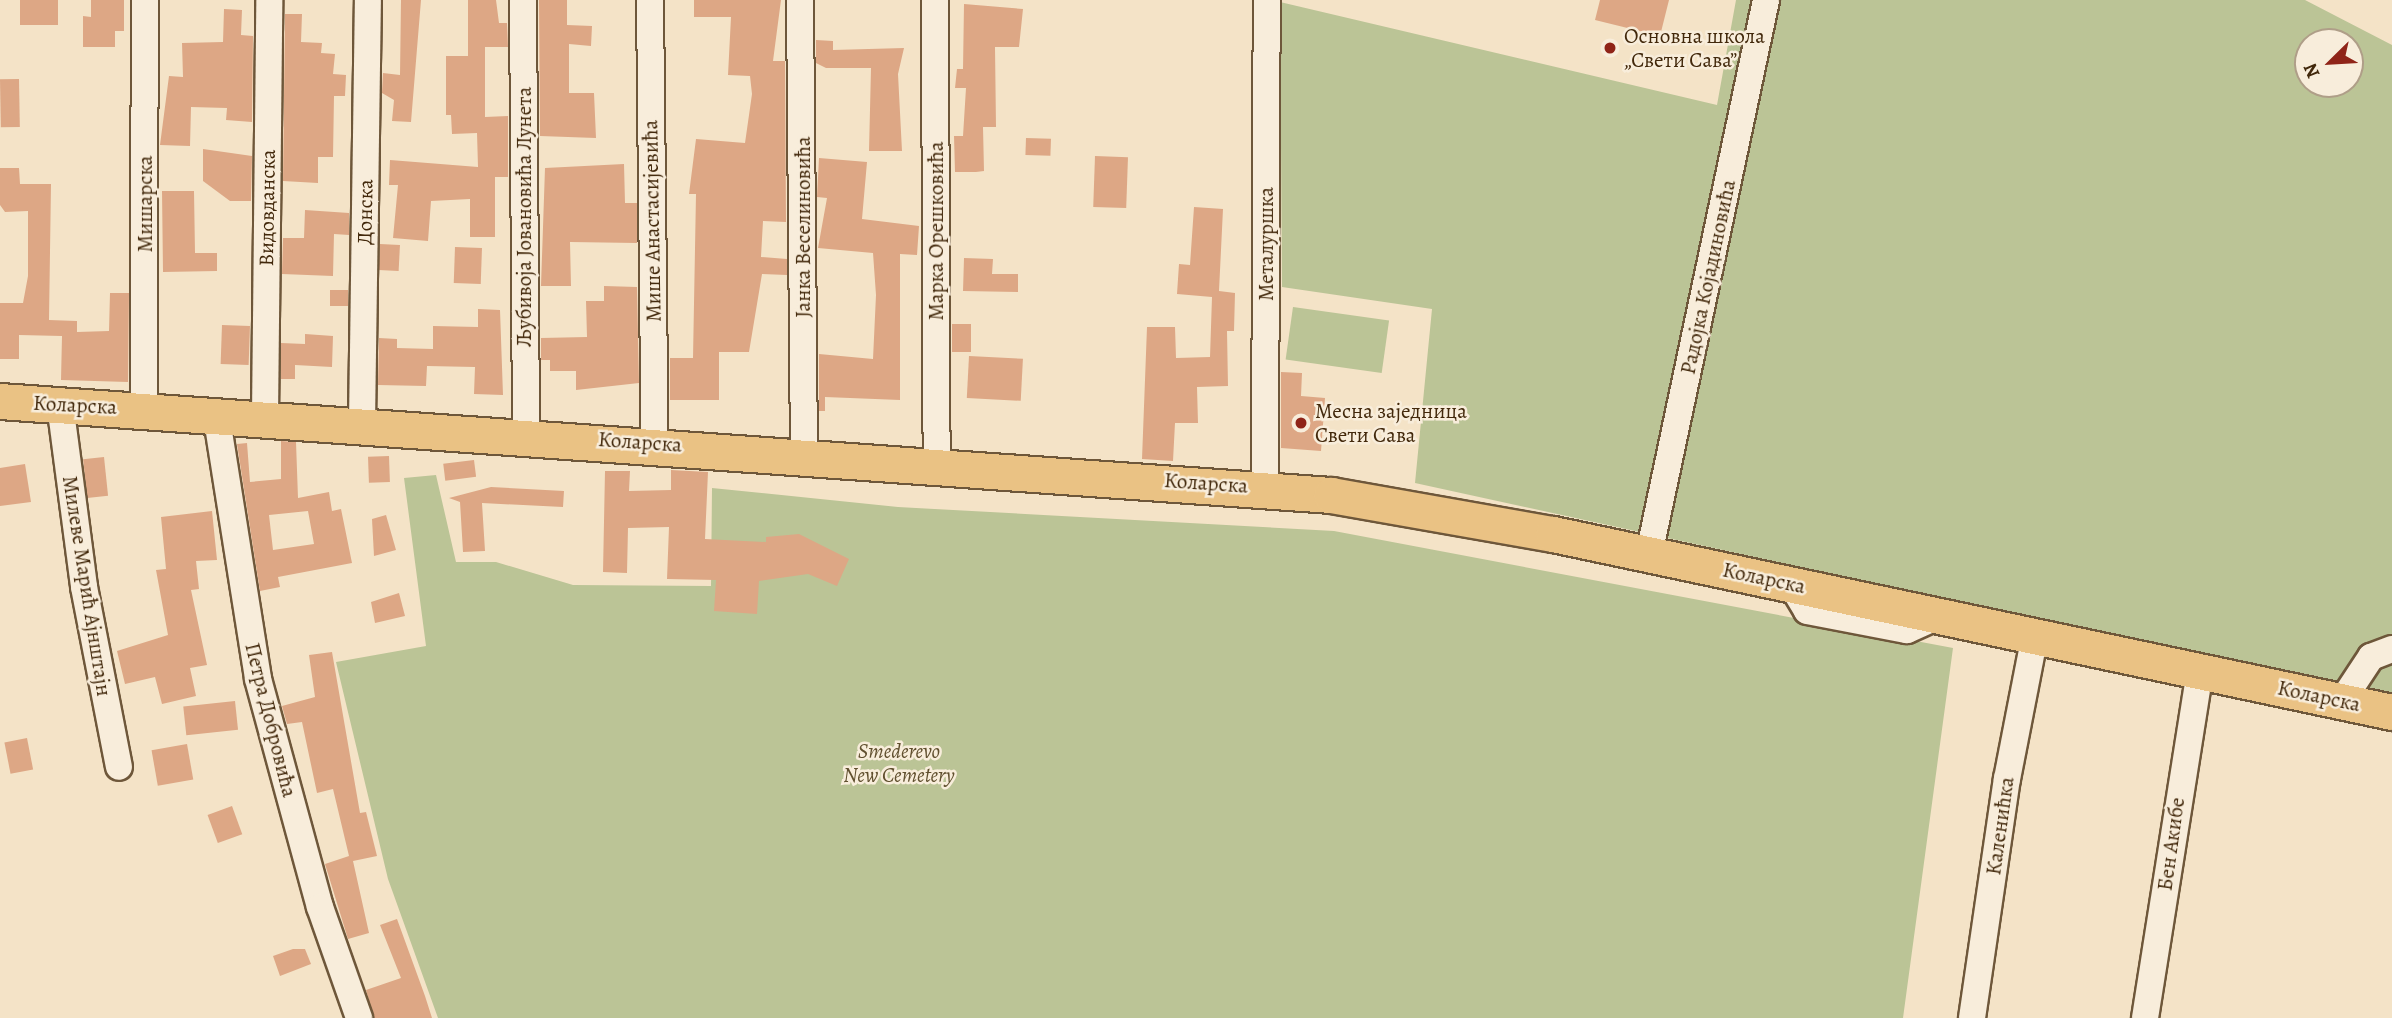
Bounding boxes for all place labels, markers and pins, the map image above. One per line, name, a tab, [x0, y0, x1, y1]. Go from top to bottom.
place label: Основна школа „Свети Сава”	[1624, 23, 1765, 73]
marker: Основна школа „Свети Сава”	[1602, 40, 1618, 56]
place label: Месна заједница Свети Сава	[1315, 398, 1467, 448]
marker: Месна заједница Свети Сава	[1293, 415, 1309, 431]

